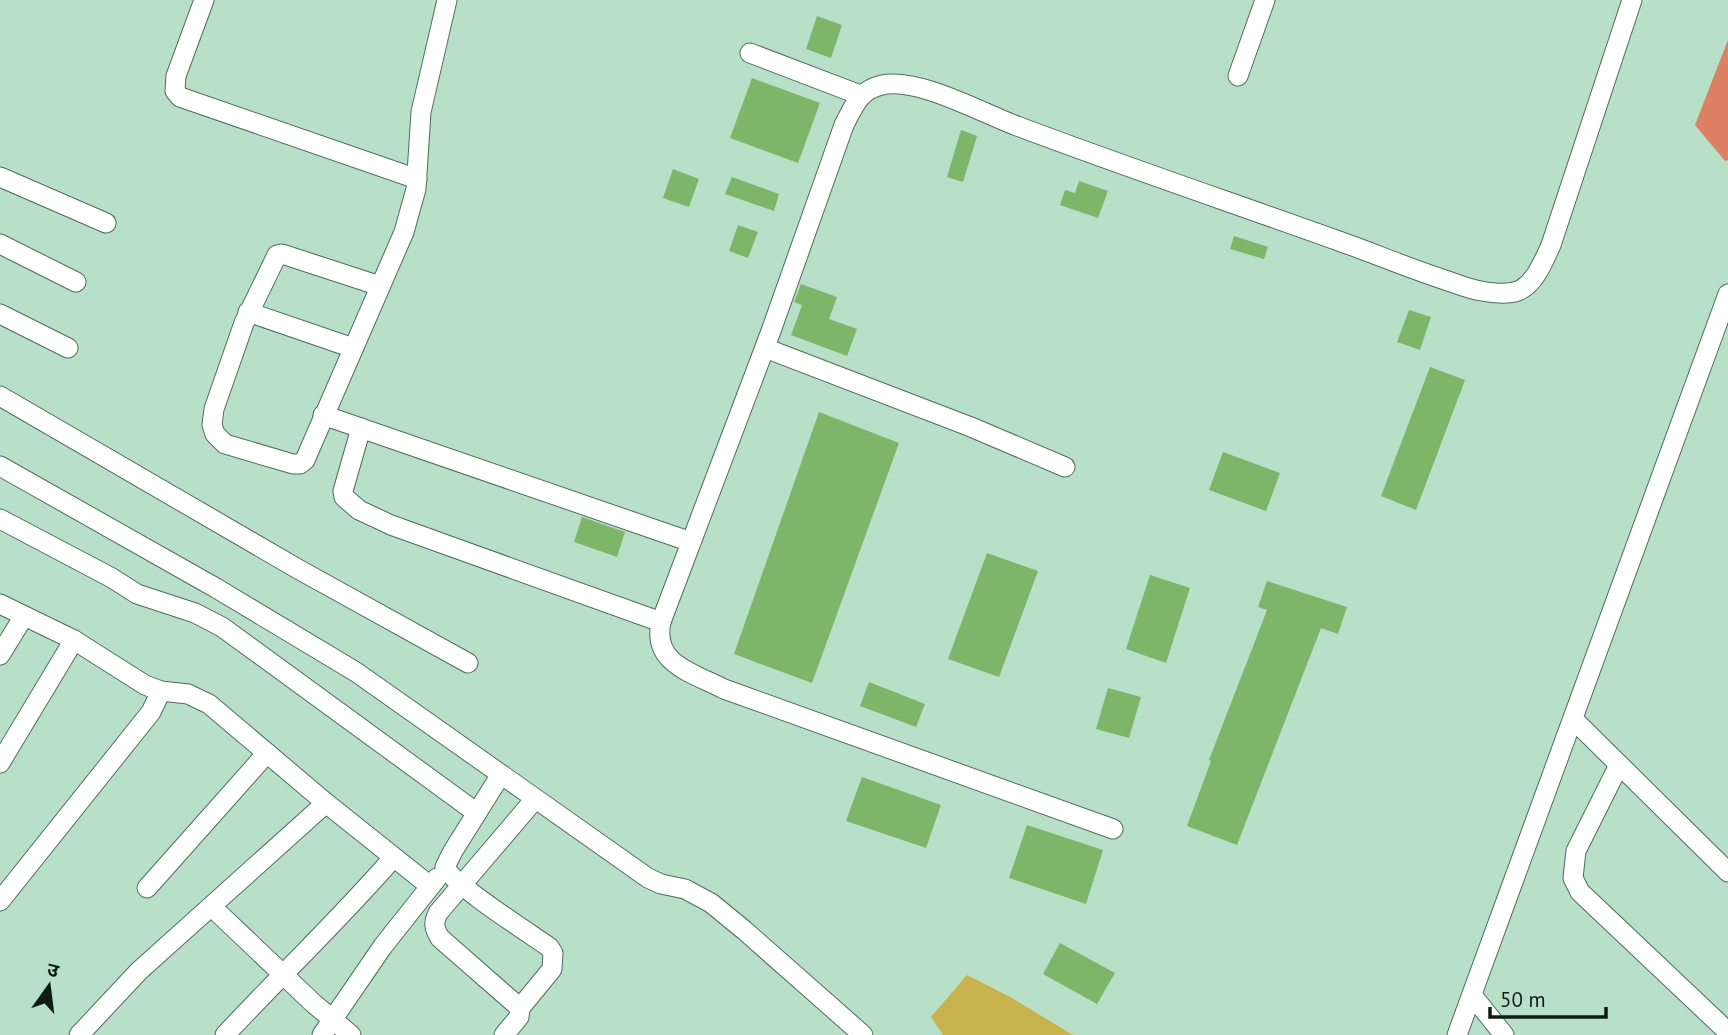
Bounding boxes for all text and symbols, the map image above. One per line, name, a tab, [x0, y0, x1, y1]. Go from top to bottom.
north arrow	[14, 951, 84, 1021]
text: उ	[45, 957, 62, 983]
scale bar	[1490, 976, 1606, 1020]
text: 50 m	[1500, 986, 1546, 1013]

